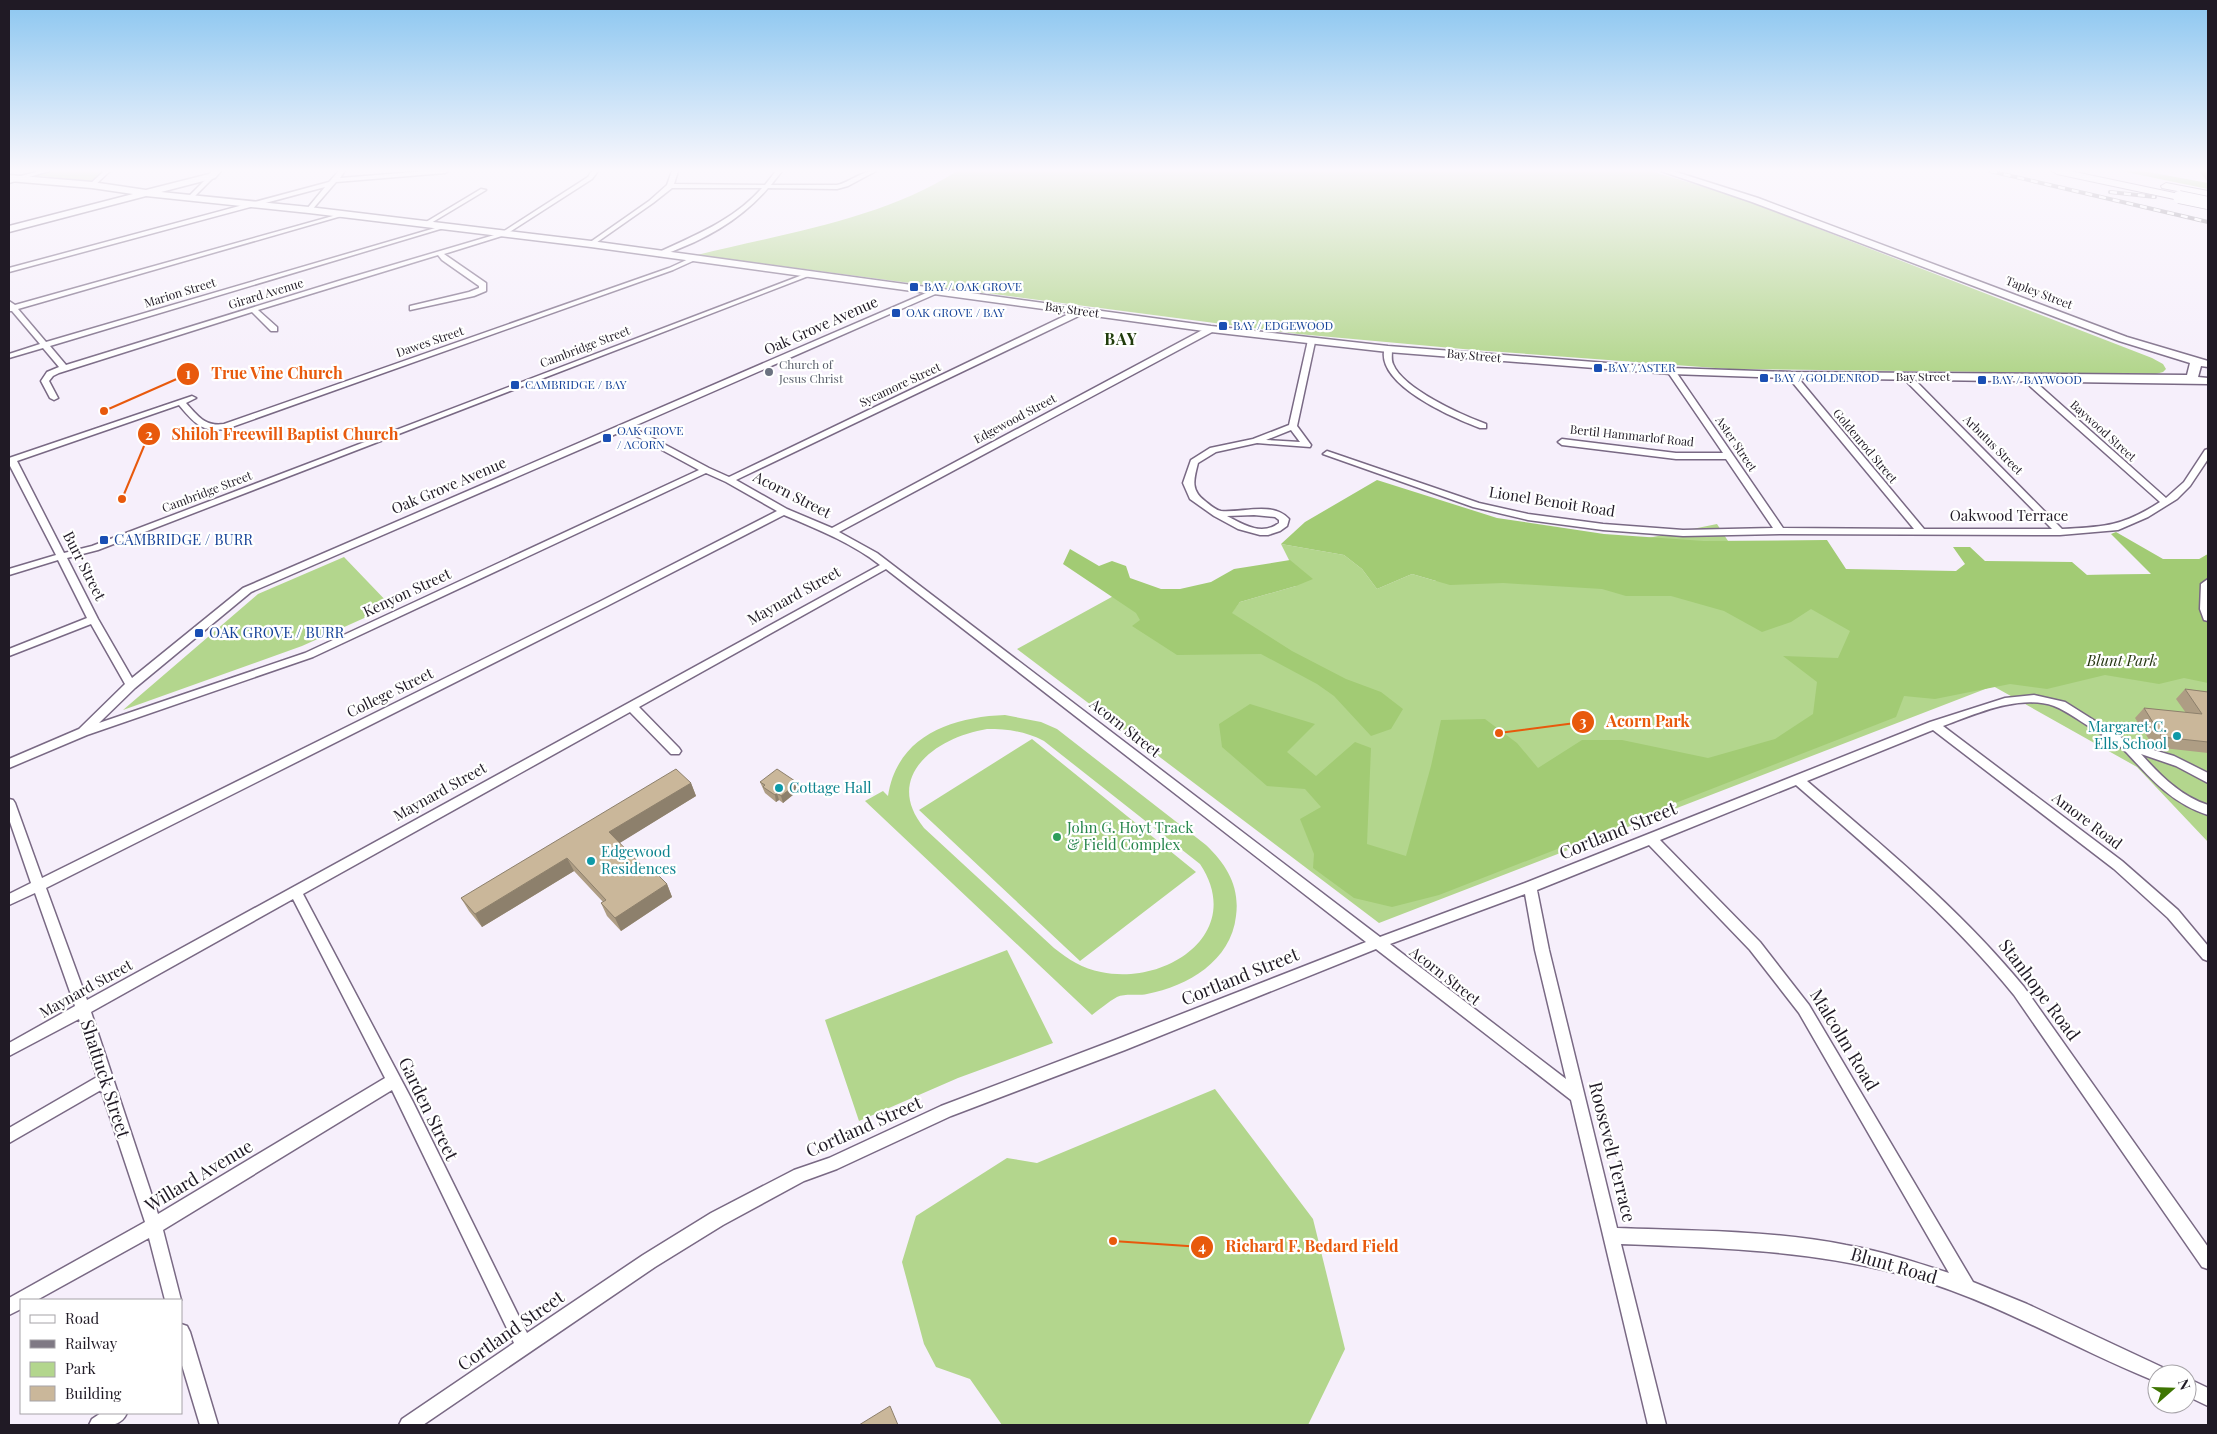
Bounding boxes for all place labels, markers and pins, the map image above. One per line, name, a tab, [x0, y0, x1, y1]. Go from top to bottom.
place label: BAY / OAK GROVE	[924, 278, 1022, 294]
marker: BAY / OAK GROVE	[908, 281, 920, 293]
place label: OAK GROVE / BAY	[906, 304, 1005, 320]
marker: OAK GROVE / BAY	[890, 307, 902, 319]
place label: BAY / EDGEWOOD	[1233, 317, 1334, 333]
marker: BAY / EDGEWOOD	[1217, 320, 1229, 332]
place label: Church of Jesus Christ	[778, 356, 844, 386]
callout: True Vine Church	[176, 358, 353, 389]
place label: BAY / ASTER	[1608, 359, 1676, 375]
marker: BAY / ASTER	[1592, 362, 1604, 374]
marker: Church of Jesus Christ	[763, 366, 775, 378]
place label: BAY / GOLDENROD	[1774, 369, 1880, 385]
place label: BAY / BAYWOOD	[1992, 371, 2082, 387]
marker: BAY / GOLDENROD	[1758, 372, 1770, 384]
marker: BAY / BAYWOOD	[1976, 374, 1988, 386]
place label: CAMBRIDGE / BAY	[525, 376, 627, 392]
marker: CAMBRIDGE / BAY	[509, 379, 521, 391]
callout: Shiloh Freewill Baptist Church	[136, 419, 408, 450]
place label: OAK GROVE / ACORN	[617, 422, 684, 452]
marker: OAK GROVE / ACORN	[601, 432, 613, 444]
place label: CAMBRIDGE / BURR	[114, 529, 253, 549]
marker: CAMBRIDGE / BURR	[98, 534, 110, 546]
place label: OAK GROVE / BURR	[209, 622, 345, 642]
marker: OAK GROVE / BURR	[193, 627, 205, 639]
callout: Acorn Park	[1571, 706, 1699, 737]
place label: Margaret C. Ells School	[2088, 716, 2167, 753]
marker: Margaret C. Ells School	[2171, 730, 2183, 742]
place label: Cottage Hall	[789, 777, 871, 797]
marker: Cottage Hall	[773, 782, 785, 794]
place label: John G. Hoyt Track & Field Complex	[1066, 817, 1194, 854]
marker: John G. Hoyt Track & Field Complex	[1051, 831, 1063, 843]
place label: Edgewood Residences	[601, 841, 676, 878]
marker: Edgewood Residences	[585, 855, 597, 867]
callout: Richard F. Bedard Field	[1190, 1231, 1408, 1262]

